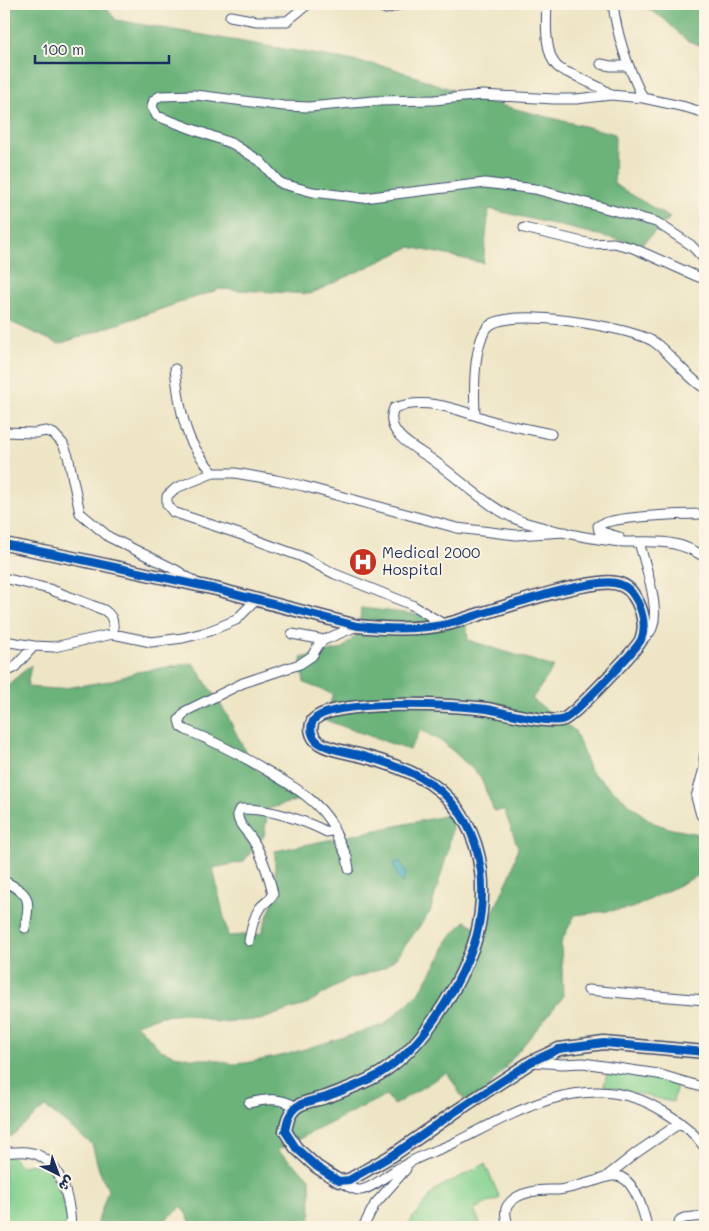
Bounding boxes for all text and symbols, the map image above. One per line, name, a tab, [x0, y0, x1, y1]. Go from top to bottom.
scale bar	[35, 32, 169, 64]
text: 100 m	[42, 39, 84, 59]
place label: Medical 2000 Hospital	[382, 542, 480, 579]
hospital icon: Medical 2000 Hospital	[348, 547, 378, 577]
north arrow	[32, 1148, 82, 1198]
text: ش	[55, 1172, 79, 1196]

